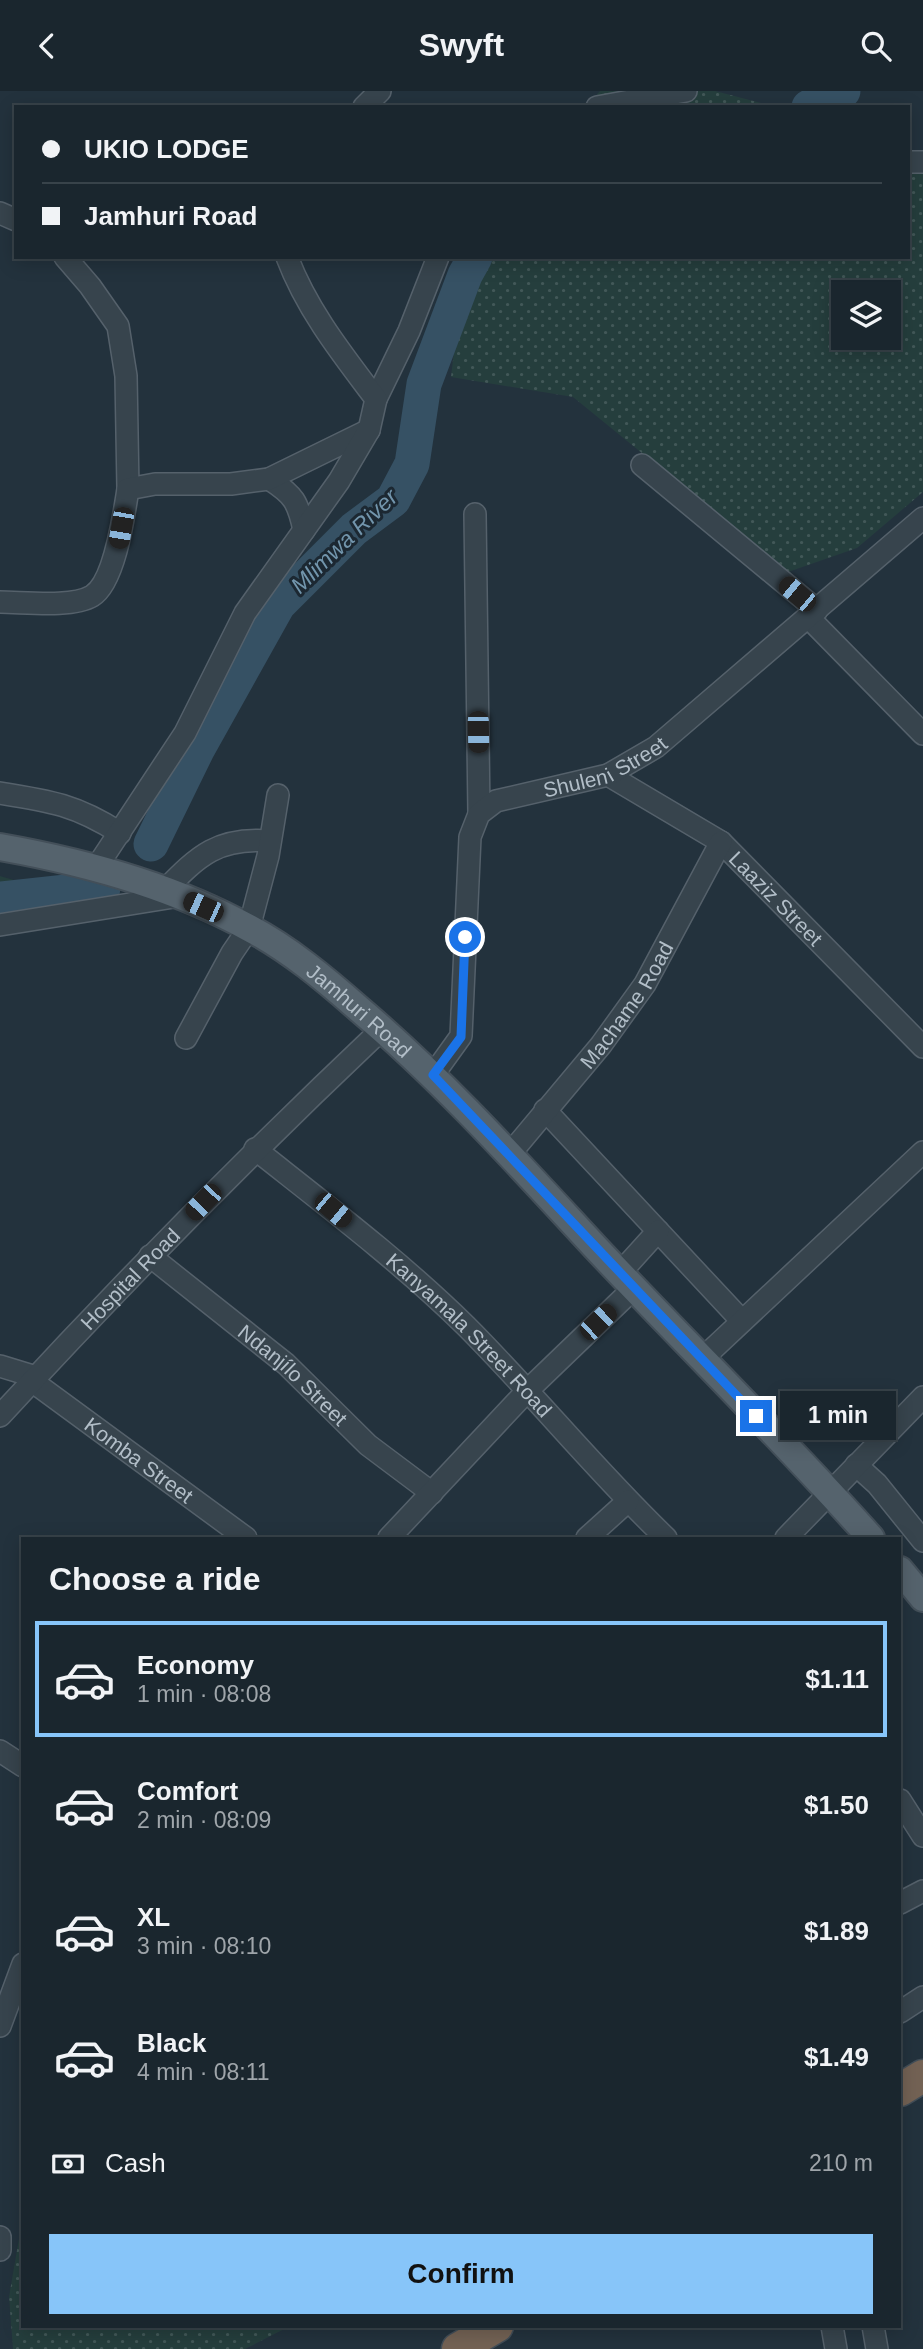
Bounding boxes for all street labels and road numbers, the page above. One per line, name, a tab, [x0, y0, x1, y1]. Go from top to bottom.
street label: Shuleni Street	[541, 732, 671, 801]
street label: Laaziz Street	[725, 846, 828, 950]
street label: Machame Road	[575, 938, 677, 1073]
street label: Jamhuri Road	[303, 959, 416, 1062]
street label: Hospital Road	[76, 1223, 184, 1334]
street label: Kanyamala Street Road	[382, 1248, 557, 1421]
street label: Ndanjílo Street	[234, 1319, 352, 1430]
street label: Komba Street	[81, 1412, 198, 1507]

